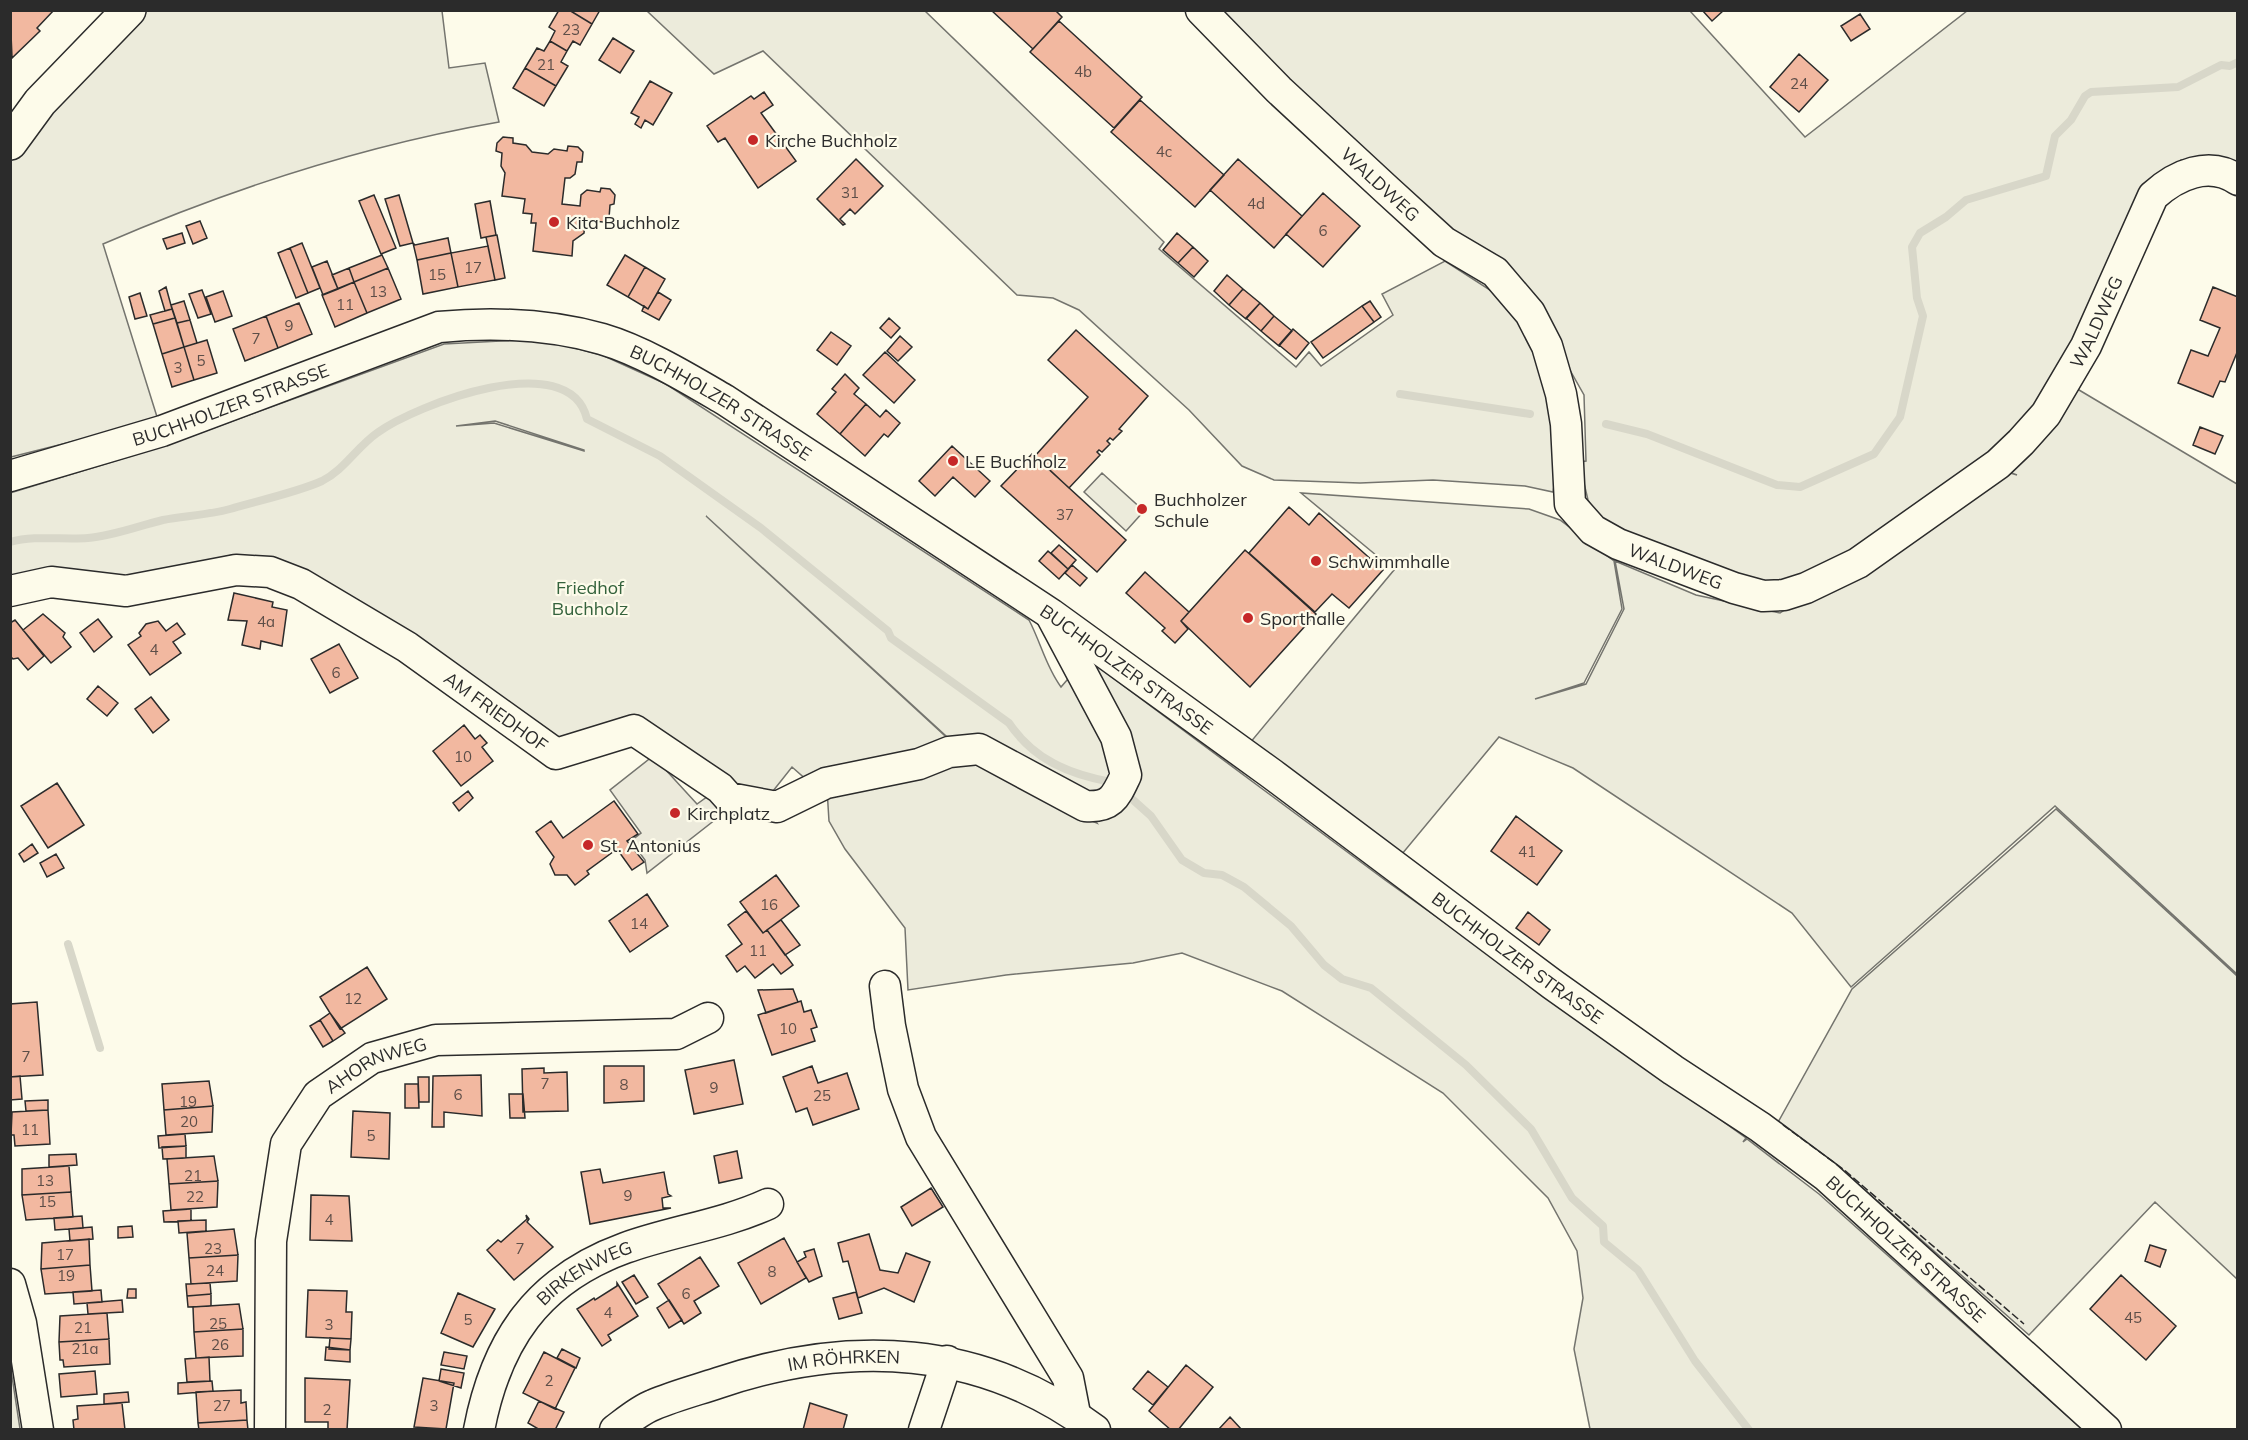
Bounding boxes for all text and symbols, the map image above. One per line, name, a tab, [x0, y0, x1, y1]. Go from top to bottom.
house number: 23	[562, 20, 580, 39]
house number: 21	[537, 55, 555, 74]
house number: 4b	[1074, 62, 1092, 81]
house number: 24	[1790, 74, 1808, 93]
place label: Kirche Buchholz	[765, 129, 898, 152]
marker: Kirche Buchholz	[746, 133, 760, 147]
house number: 4c	[1156, 142, 1172, 161]
street label: WALDWEG	[1336, 142, 1425, 226]
house number: 31	[841, 183, 859, 202]
house number: 4d	[1247, 194, 1265, 213]
place label: Kita Buchholz	[566, 211, 680, 234]
marker: Kita Buchholz	[547, 215, 561, 229]
house number: 6	[1318, 221, 1328, 240]
house number: 17	[464, 258, 482, 277]
house number: 15	[428, 265, 446, 284]
street label: WALDWEG	[2064, 272, 2127, 372]
house number: 13	[369, 282, 387, 301]
house number: 11	[336, 295, 354, 314]
house number: 9	[284, 316, 294, 335]
house number: 7	[251, 329, 261, 348]
street label: BUCHHOLZER STRASSE	[627, 339, 816, 465]
house number: 5	[196, 351, 206, 370]
street label: BUCHHOLZER STRASSE	[130, 358, 332, 451]
house number: 3	[173, 358, 183, 377]
place label: LE Buchholz	[965, 450, 1067, 473]
marker: LE Buchholz	[946, 454, 960, 468]
place label: Buchholzer Schule	[1154, 488, 1247, 532]
marker: Buchholzer Schule	[1135, 502, 1149, 516]
house number: 37	[1056, 505, 1074, 524]
street label: WALDWEG	[1625, 538, 1726, 594]
place label: Schwimmhalle	[1328, 550, 1450, 573]
marker: Schwimmhalle	[1309, 554, 1323, 568]
park label: Friedhof Buchholz	[552, 576, 628, 620]
street label: BUCHHOLZER STRASSE	[1036, 599, 1218, 739]
place label: Sporthalle	[1260, 607, 1345, 630]
marker: Sporthalle	[1241, 611, 1255, 625]
house number: 4a	[257, 612, 275, 631]
house number: 4	[149, 640, 159, 659]
house number: 6	[331, 663, 341, 682]
street label: AM FRIEDHOF	[440, 666, 553, 756]
house number: 10	[454, 747, 472, 766]
place label: Kirchplatz	[687, 802, 770, 825]
marker: Kirchplatz	[668, 806, 682, 820]
place label: St. Antonius	[600, 834, 701, 857]
marker: St. Antonius	[581, 838, 595, 852]
house number: 41	[1518, 842, 1536, 861]
street label: BUCHHOLZER STRASSE	[1427, 887, 1608, 1029]
house number: 16	[760, 895, 778, 914]
house number: 14	[630, 914, 648, 933]
house number: 11	[749, 941, 767, 960]
house number: 12	[344, 989, 362, 1008]
house number: 10	[779, 1019, 797, 1038]
street label: AHORNWEG	[321, 1032, 429, 1098]
house number: 7	[21, 1047, 31, 1066]
house number: 7	[540, 1074, 550, 1093]
house number: 8	[619, 1075, 629, 1094]
house number: 9	[709, 1078, 719, 1097]
house number: 6	[453, 1085, 463, 1104]
house number: 25	[813, 1086, 831, 1105]
house number: 19	[179, 1092, 197, 1111]
house number: 20	[180, 1112, 198, 1131]
house number: 11	[21, 1120, 39, 1139]
house number: 5	[366, 1126, 376, 1145]
house number: 21	[184, 1166, 202, 1185]
street label: BUCHHOLZER STRASSE	[1821, 1170, 1991, 1327]
house number: 13	[36, 1171, 54, 1190]
house number: 9	[623, 1186, 633, 1205]
house number: 22	[186, 1187, 204, 1206]
house number: 15	[38, 1192, 56, 1211]
house number: 4	[324, 1210, 334, 1229]
street label: BIRKENWEG	[531, 1235, 635, 1310]
house number: 23	[204, 1239, 222, 1258]
house number: 7	[515, 1239, 525, 1258]
house number: 17	[56, 1245, 74, 1264]
house number: 24	[206, 1261, 224, 1280]
house number: 8	[767, 1262, 777, 1281]
house number: 19	[57, 1266, 75, 1285]
house number: 6	[681, 1284, 691, 1303]
house number: 4	[603, 1303, 613, 1322]
house number: 45	[2124, 1308, 2142, 1327]
house number: 5	[463, 1310, 473, 1329]
house number: 25	[209, 1314, 227, 1333]
house number: 3	[324, 1315, 334, 1334]
house number: 21	[74, 1318, 92, 1337]
house number: 26	[211, 1335, 229, 1354]
house number: 21a	[71, 1339, 99, 1358]
street label: IM RÖHRKEN	[786, 1344, 901, 1376]
house number: 2	[544, 1371, 554, 1390]
house number: 27	[213, 1396, 231, 1415]
house number: 3	[429, 1396, 439, 1415]
house number: 2	[322, 1400, 332, 1419]

